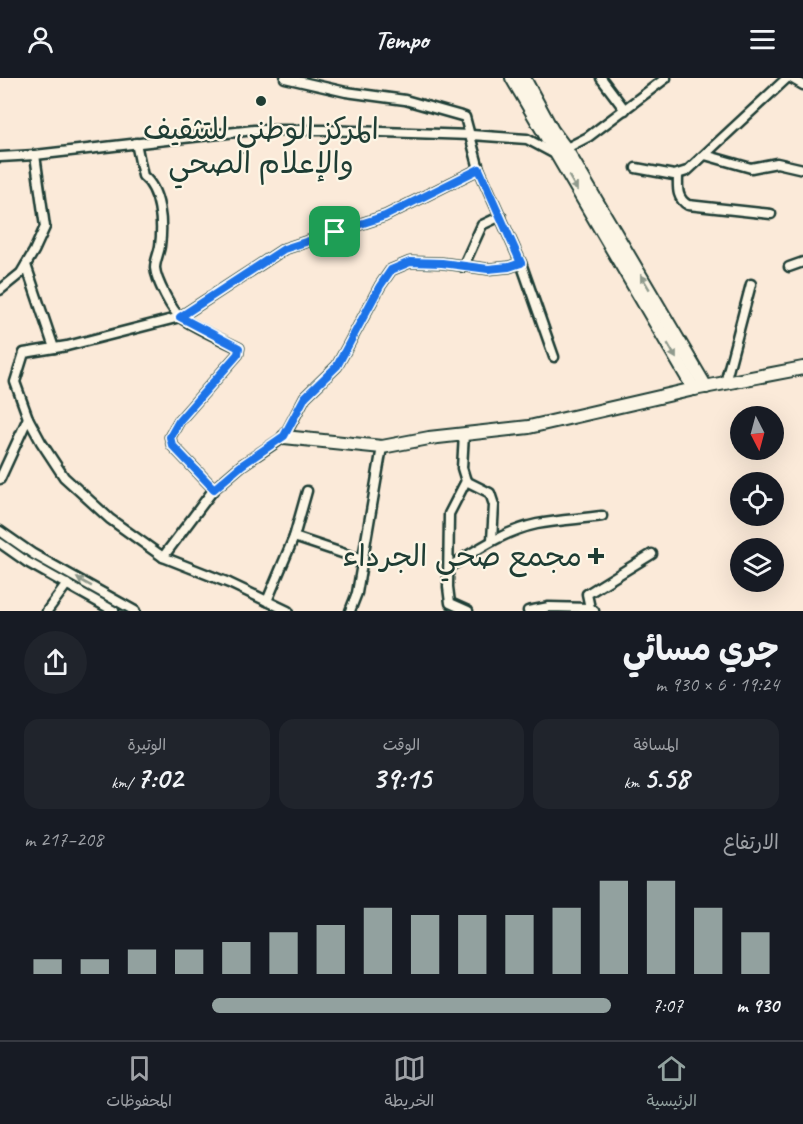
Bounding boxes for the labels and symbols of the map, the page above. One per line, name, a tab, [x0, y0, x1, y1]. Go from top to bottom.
marker: المركز الوطني للتثقيف والإعلام الصحي	[254, 94, 268, 108]
place label: المركز الوطني للتثقيف والإعلام الصحي	[143, 110, 379, 189]
one-way arrow	[568, 175, 578, 192]
pin	[309, 206, 360, 257]
one-way arrow	[639, 274, 650, 290]
one-way arrow	[666, 343, 677, 359]
north arrow	[730, 406, 784, 460]
place label: مجمع صحي الجرداء	[343, 537, 582, 582]
marker: مجمع صحي الجرداء	[587, 547, 605, 565]
one-way arrow	[75, 577, 92, 587]

